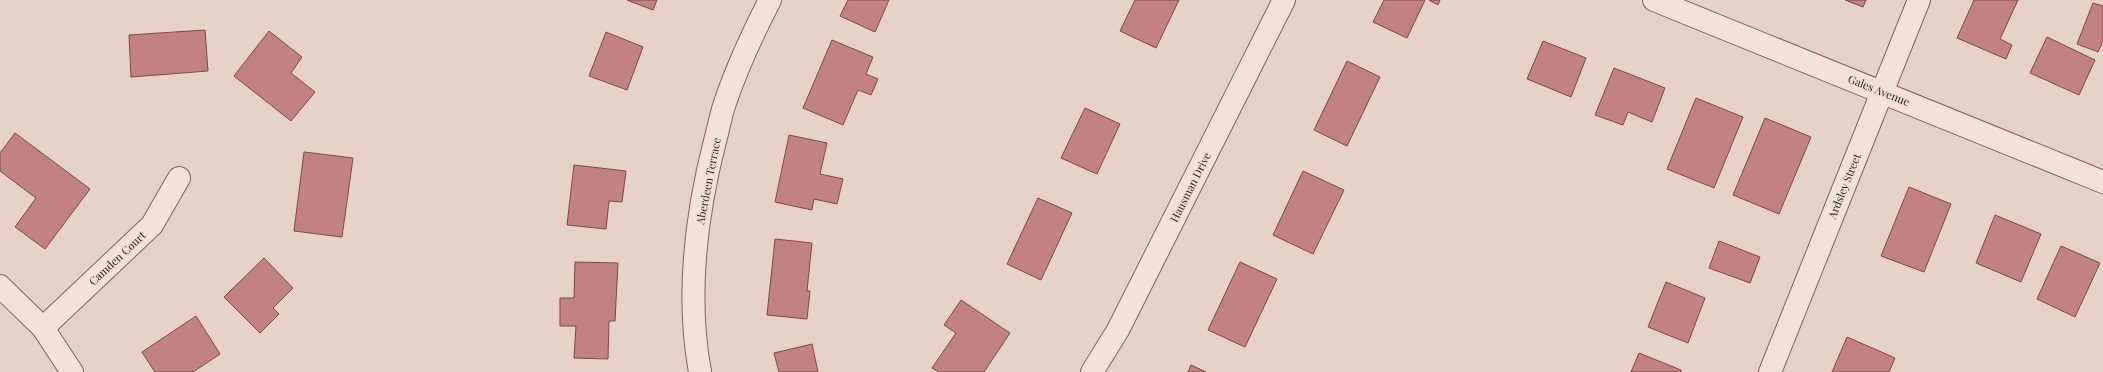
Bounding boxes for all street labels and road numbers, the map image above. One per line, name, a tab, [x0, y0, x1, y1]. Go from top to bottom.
street label: Gales Avenue	[1846, 71, 1913, 109]
street label: Aberdeen Terrace	[692, 136, 724, 227]
street label: Hausman Drive	[1166, 149, 1214, 224]
street label: Ardsley Street	[1824, 151, 1864, 222]
street label: Camden Court	[85, 228, 149, 288]

